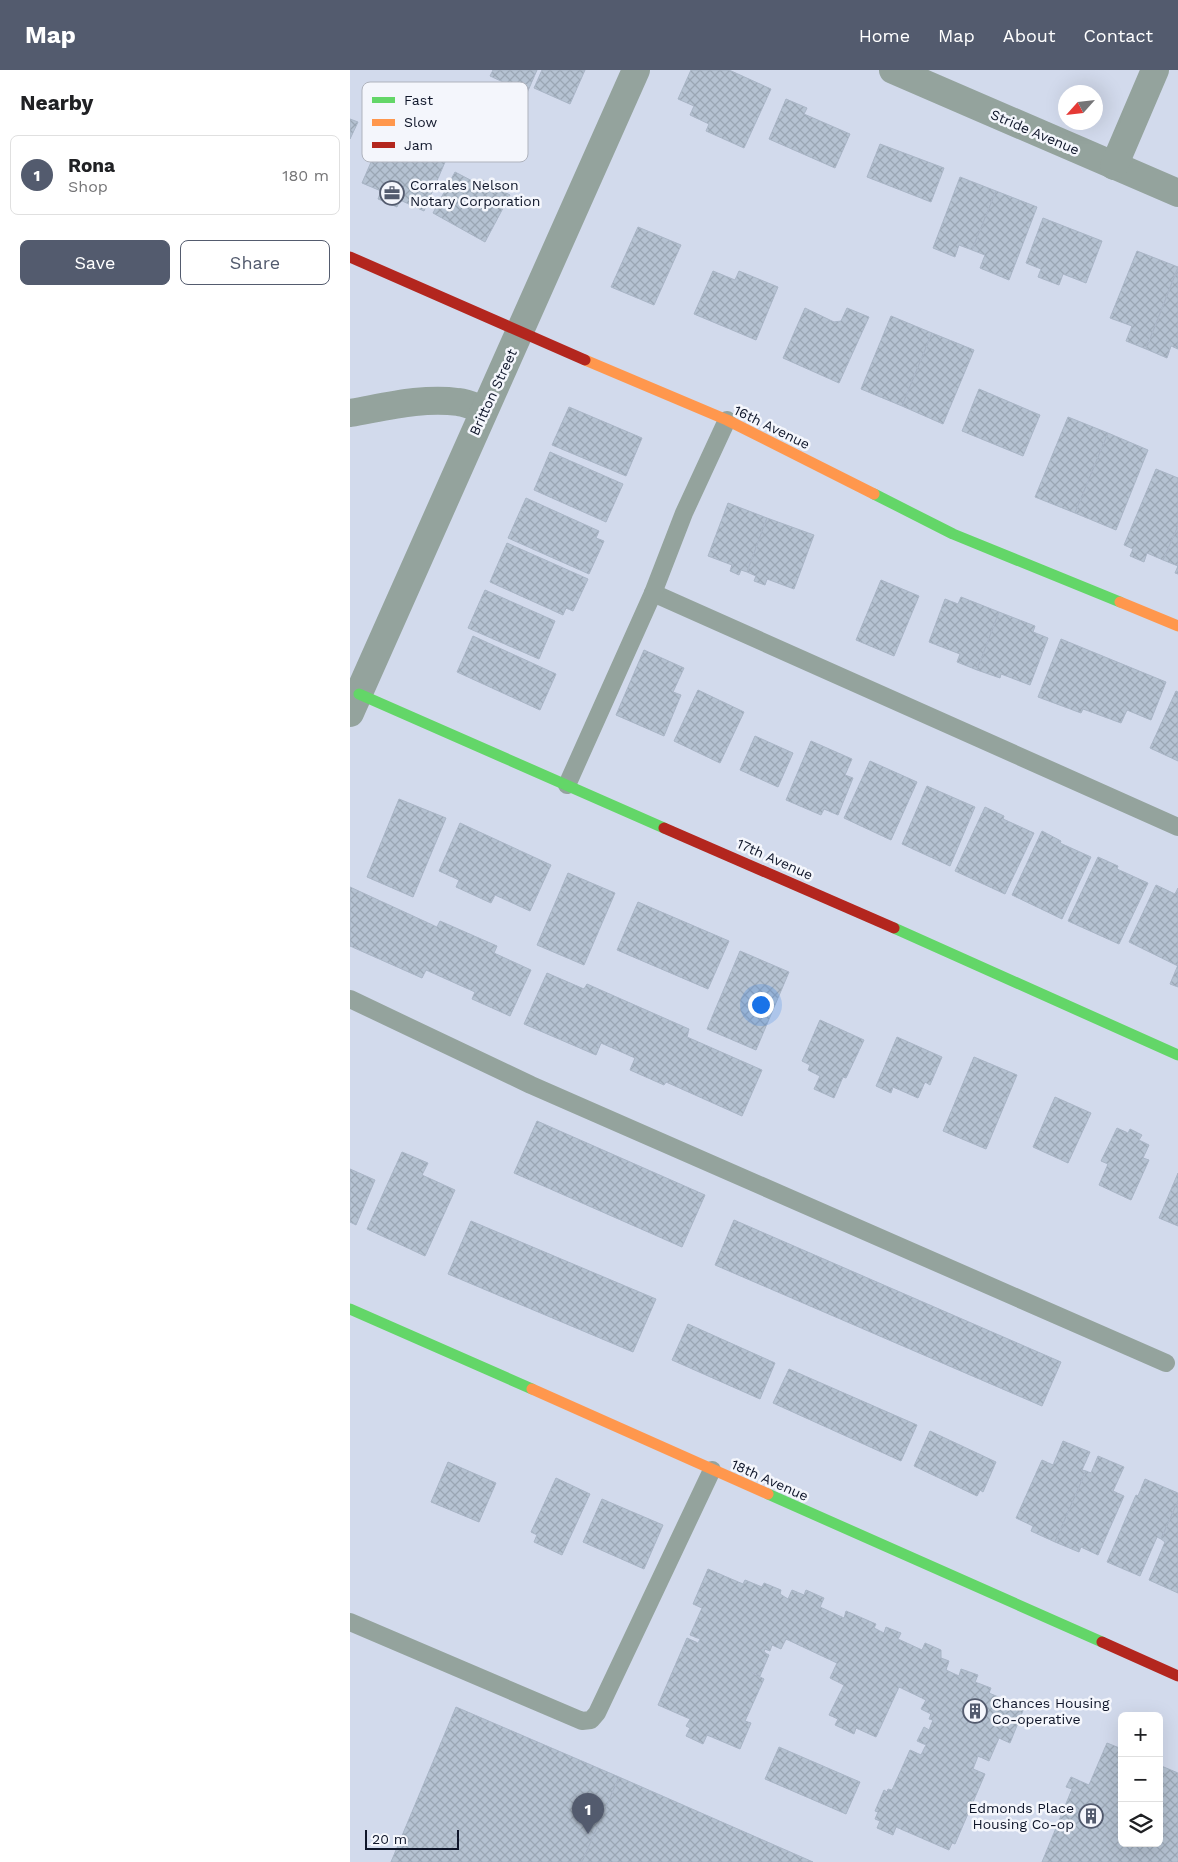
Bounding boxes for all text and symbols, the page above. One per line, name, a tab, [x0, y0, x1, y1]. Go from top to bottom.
text: Map	[25, 21, 76, 49]
text: Home	[859, 25, 910, 46]
text: Map	[938, 25, 975, 46]
text: About	[1003, 25, 1055, 46]
text: Contact	[1083, 25, 1153, 46]
legend	[362, 82, 528, 162]
north arrow	[1058, 85, 1103, 130]
text: Nearby	[20, 90, 93, 115]
text: Fast	[404, 92, 433, 108]
street label: Stride Avenue	[988, 106, 1082, 158]
text: Slow	[404, 114, 437, 130]
text: Jam	[404, 137, 433, 153]
text: Rona	[68, 154, 115, 177]
text: 1	[34, 166, 40, 185]
text: 180 m	[282, 166, 329, 185]
text: Shop	[68, 177, 108, 196]
place label: Corrales Nelson Notary Corporation	[410, 177, 540, 209]
office icon: Corrales Nelson Notary Corporation	[379, 180, 405, 206]
button: Save	[20, 240, 170, 285]
button: Share	[180, 240, 330, 285]
street label: Britton Street	[466, 346, 520, 438]
street label: 16th Avenue	[732, 402, 812, 452]
street label: 17th Avenue	[734, 835, 816, 883]
your location	[748, 992, 774, 1018]
street label: 18th Avenue	[729, 1456, 811, 1504]
place label: Chances Housing Co-operative	[992, 1695, 1110, 1727]
building icon: Chances Housing Co-operative	[962, 1698, 988, 1724]
map controls	[1118, 1712, 1163, 1847]
button: +	[1118, 1712, 1163, 1757]
button: −	[1118, 1757, 1163, 1802]
pin: 1	[572, 1793, 604, 1834]
place label: Edmonds Place Housing Co-op	[969, 1800, 1074, 1832]
button: layers	[1118, 1802, 1163, 1847]
building icon: Edmonds Place Housing Co-op	[1078, 1803, 1104, 1829]
scale bar	[365, 1827, 459, 1850]
text: 20 m	[372, 1831, 407, 1847]

